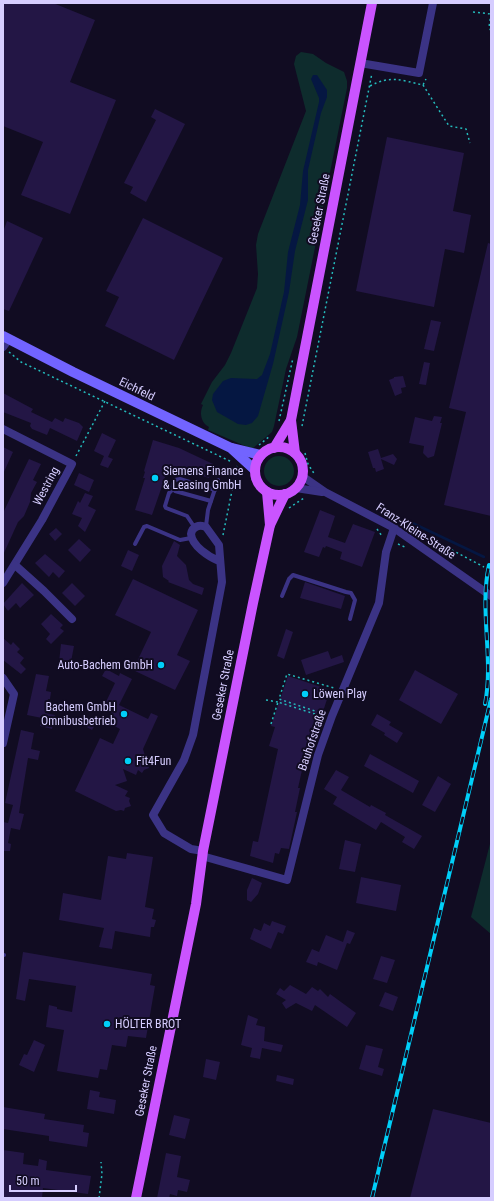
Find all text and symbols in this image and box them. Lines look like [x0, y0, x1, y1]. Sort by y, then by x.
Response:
street label: Geseker Straße [305, 172, 333, 246]
street label: Eichfeld [117, 374, 157, 404]
street label: Westring [30, 464, 62, 508]
place label: Siemens Finance & Leasing GmbH [163, 464, 244, 492]
marker: Siemens Finance & Leasing GmbH [150, 473, 160, 483]
street label: Franz-Kleine-Straße [374, 500, 459, 562]
street label: Geseker Straße [209, 648, 237, 722]
place label: Auto-Bachem GmbH [57, 658, 153, 672]
marker: Auto-Bachem GmbH [156, 660, 166, 670]
place label: Löwen Play [313, 687, 367, 701]
marker: Löwen Play [300, 689, 310, 699]
place label: Bachem GmbH Omnibusbetrieb [41, 700, 116, 728]
street label: Bauhofstraße [295, 707, 329, 772]
marker: Bachem GmbH Omnibusbetrieb [119, 709, 129, 719]
place label: Fit4Fun [136, 754, 171, 768]
marker: Fit4Fun [123, 756, 133, 766]
place label: HÖLTER BROT [115, 1016, 181, 1031]
marker: HÖLTER BROT [102, 1019, 112, 1029]
street label: Geseker Straße [132, 1044, 160, 1118]
scale bar [10, 1167, 76, 1193]
text: 50 m [16, 1174, 40, 1188]

